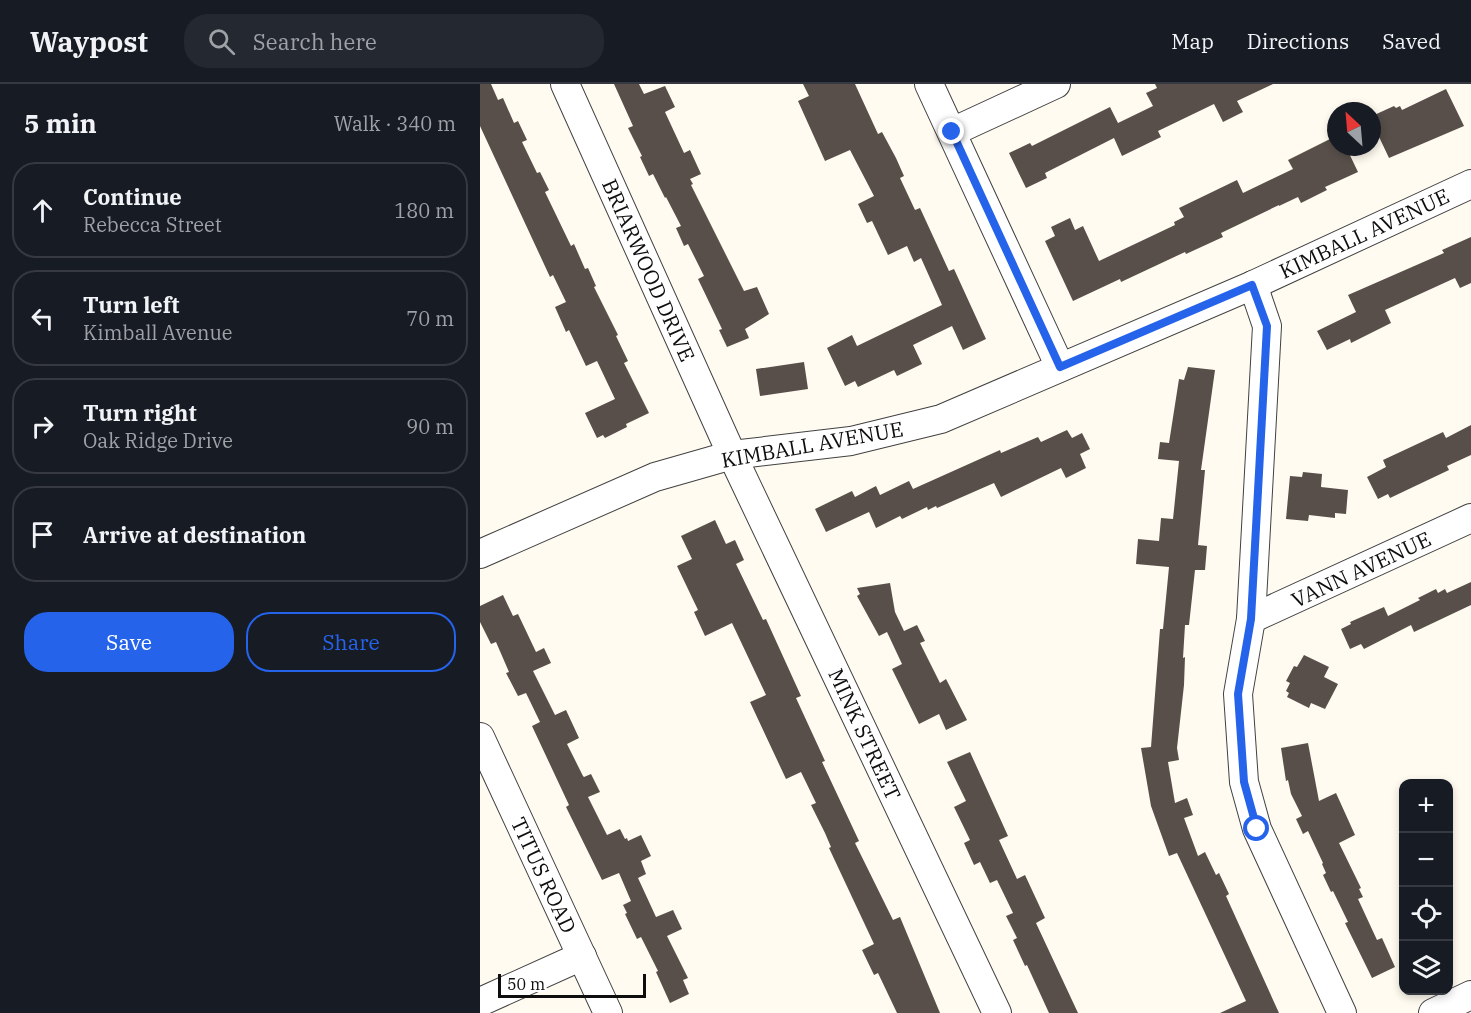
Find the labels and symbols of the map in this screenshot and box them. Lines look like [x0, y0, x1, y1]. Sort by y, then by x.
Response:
north arrow [1327, 102, 1381, 156]
route end [938, 118, 964, 144]
street label: BRIARWOOD DRIVE [596, 174, 702, 366]
street label: KIMBALL AVENUE [1275, 181, 1453, 285]
street label: KIMBALL AVENUE [719, 414, 905, 474]
street label: VANN AVENUE [1287, 524, 1435, 614]
street label: MINK STREET [822, 664, 908, 804]
street label: TITUS ROAD [505, 812, 583, 938]
route start [1243, 815, 1269, 841]
scale bar [498, 971, 646, 998]

